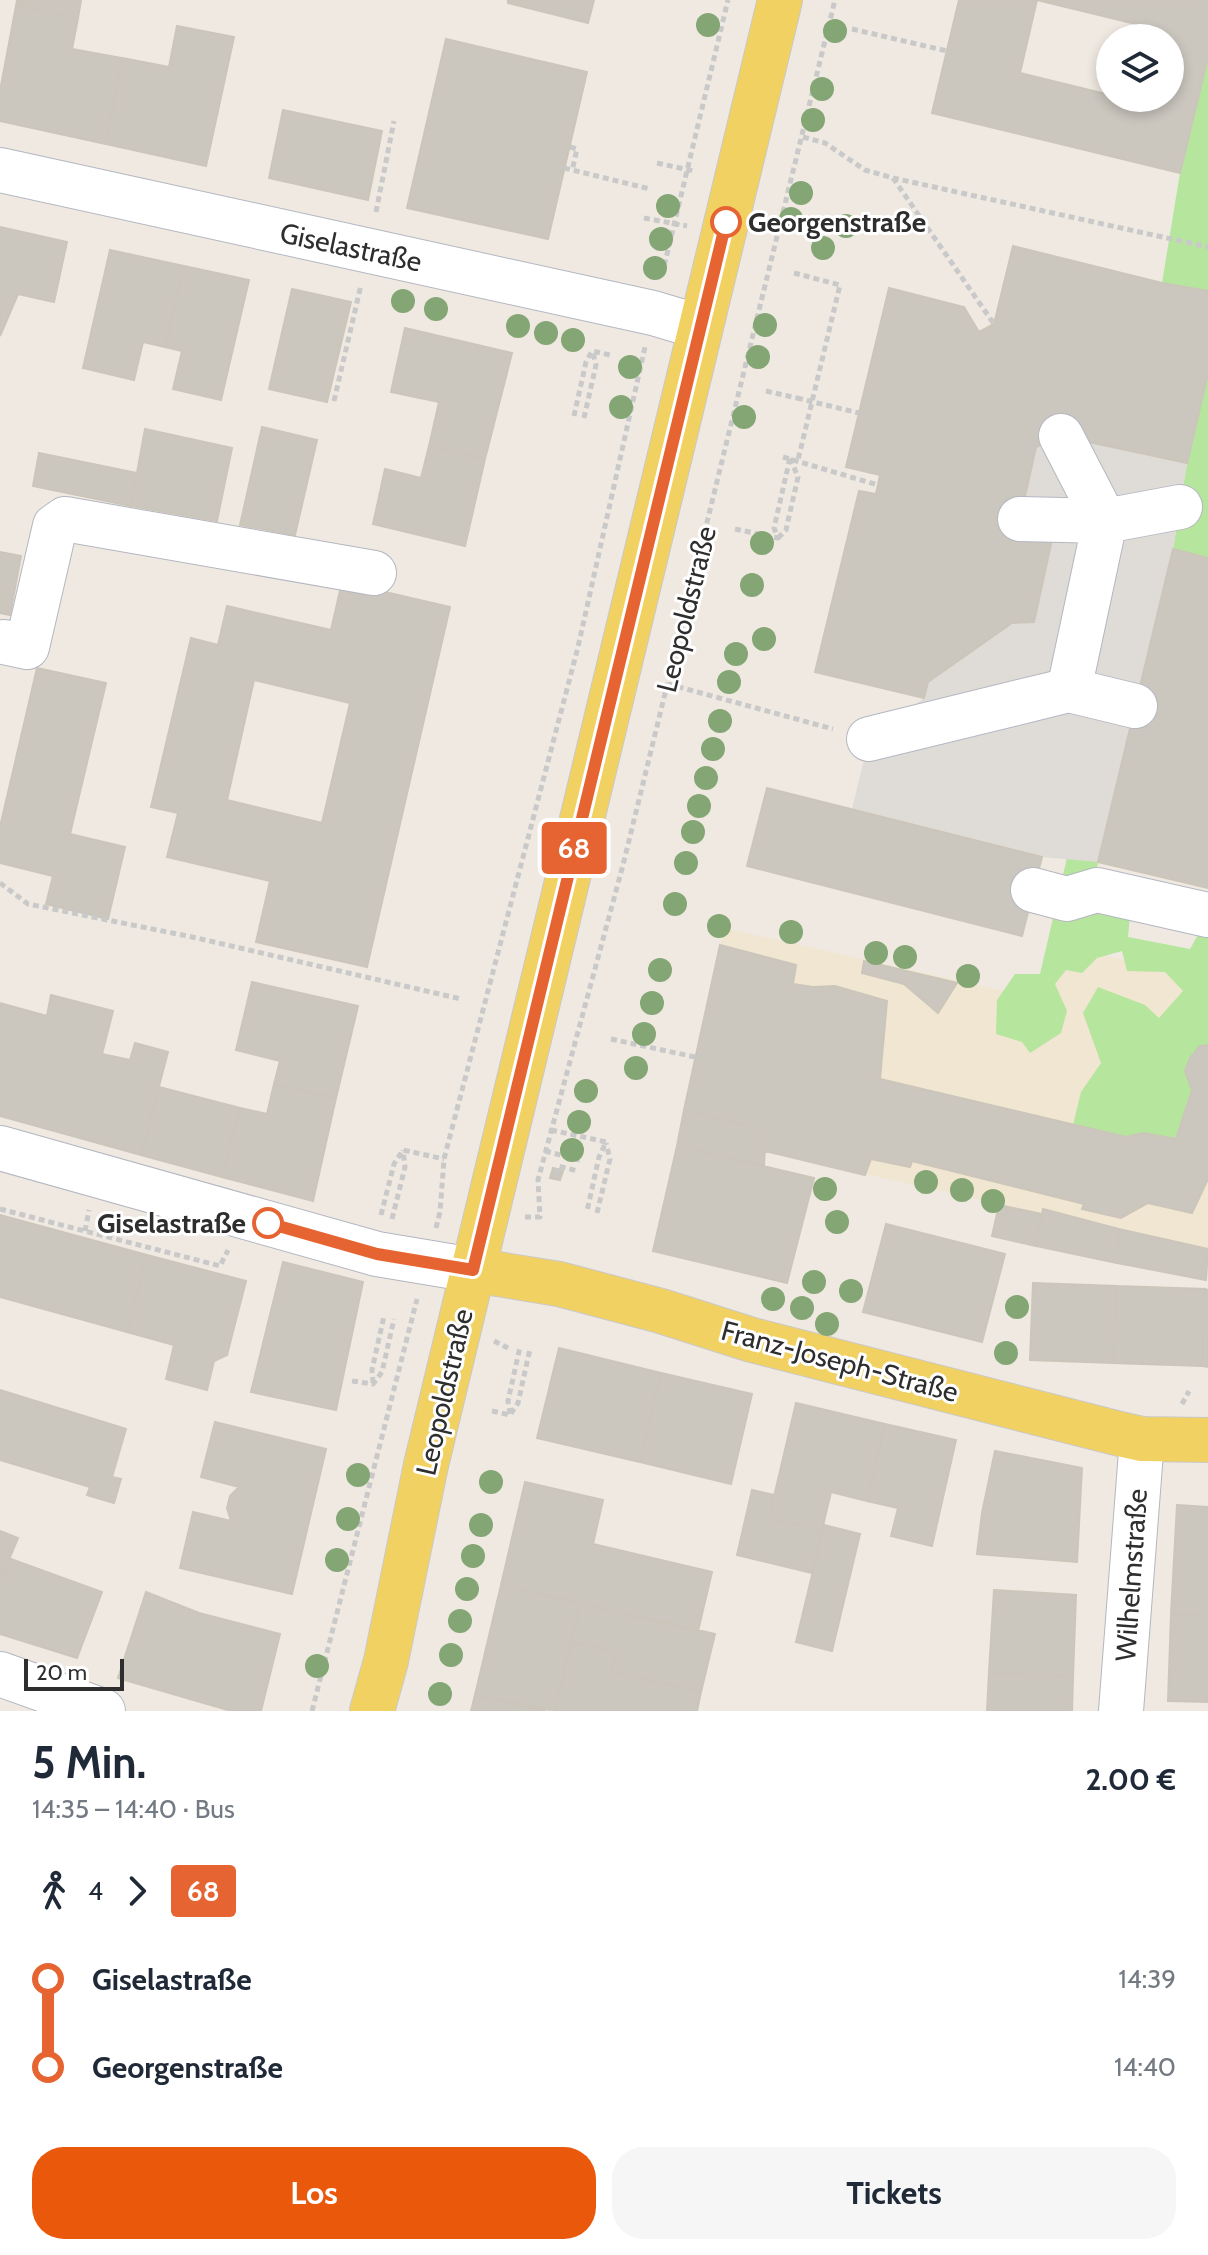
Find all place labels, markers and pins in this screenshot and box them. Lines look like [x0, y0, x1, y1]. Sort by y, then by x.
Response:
place label: Georgenstraße [748, 205, 926, 239]
marker: Georgenstraße [711, 207, 741, 237]
place label: Giselastraße [97, 1206, 246, 1240]
marker: Giselastraße [253, 1208, 283, 1238]

